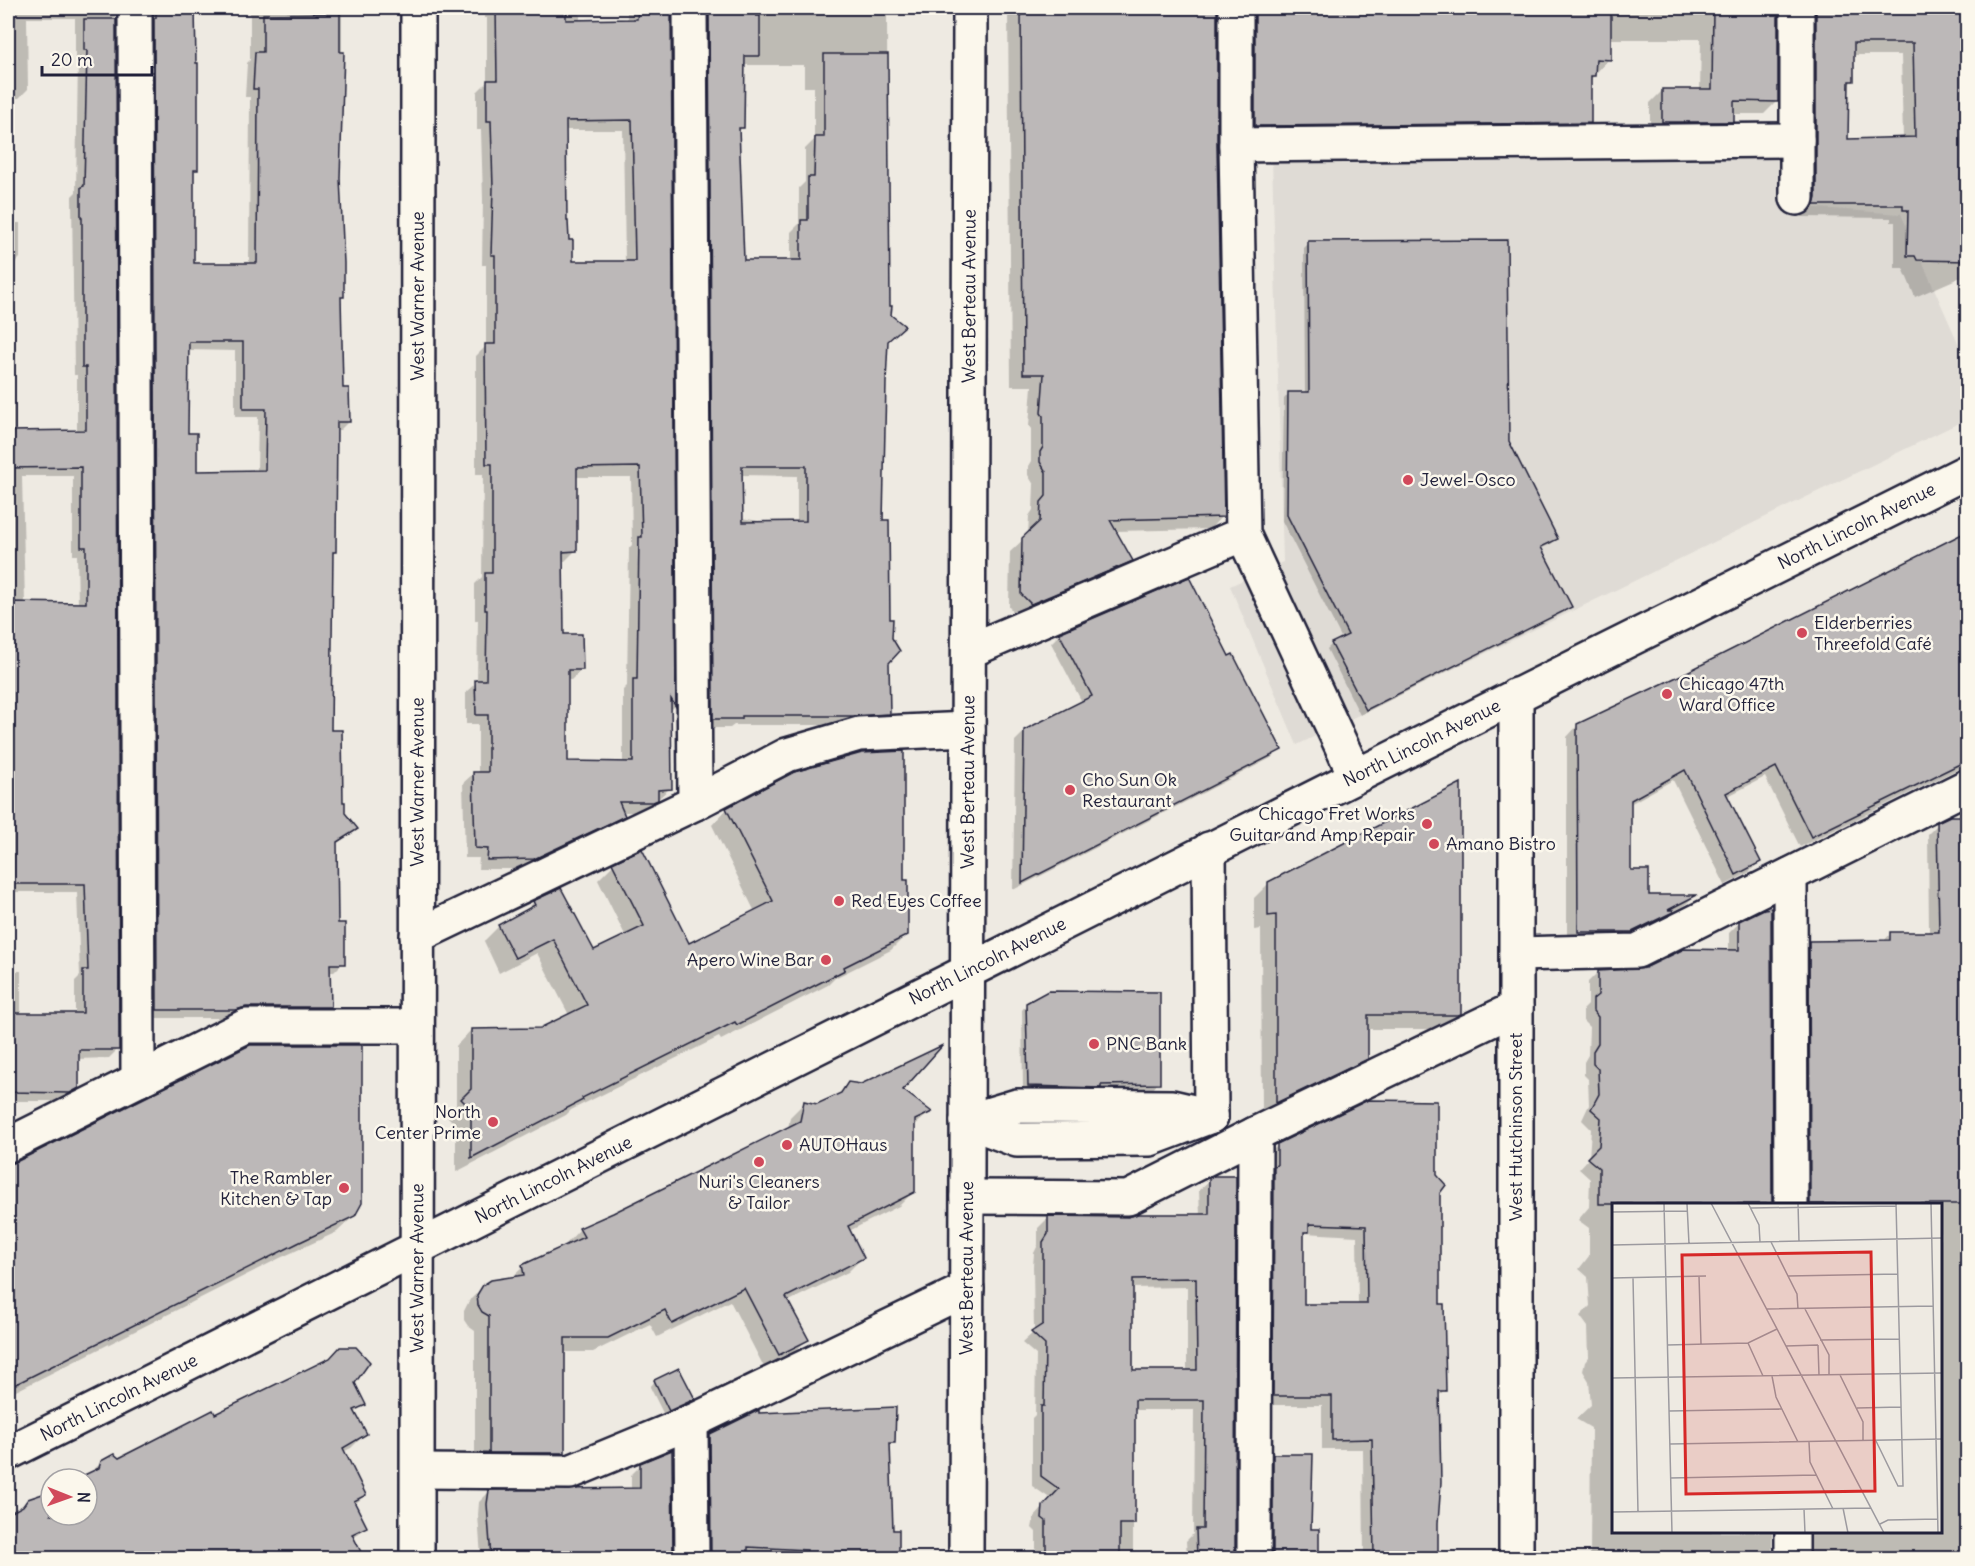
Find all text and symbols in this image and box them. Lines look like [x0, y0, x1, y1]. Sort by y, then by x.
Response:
scale bar [42, 39, 152, 77]
text: 20 m [51, 48, 93, 71]
street label: West Berteau Avenue [957, 209, 980, 383]
street label: West Warner Avenue [406, 211, 429, 381]
place label: Jewel-Osco [1420, 468, 1516, 491]
marker: Jewel-Osco [1401, 473, 1415, 487]
street label: North Lincoln Avenue [1774, 477, 1939, 575]
place label: Elderberries Threefold Café [1814, 611, 1932, 655]
marker: Elderberries Threefold Café [1795, 626, 1809, 640]
place label: Chicago 47th Ward Office [1679, 672, 1784, 716]
marker: Chicago 47th Ward Office [1660, 687, 1674, 701]
street label: North Lincoln Avenue [1339, 694, 1504, 792]
street label: West Berteau Avenue [956, 695, 979, 869]
street label: West Warner Avenue [405, 697, 429, 867]
place label: Cho Sun Ok Restaurant [1082, 768, 1177, 812]
marker: Cho Sun Ok Restaurant [1063, 783, 1077, 797]
place label: Chicago Fret Works Guitar and Amp Repair [1229, 802, 1416, 846]
marker: Chicago Fret Works Guitar and Amp Repair [1420, 817, 1434, 831]
place label: Amano Bistro [1446, 832, 1556, 855]
marker: Amano Bistro [1427, 837, 1441, 851]
place label: Red Eyes Coffee [851, 889, 982, 912]
marker: Red Eyes Coffee [832, 894, 846, 908]
street label: North Lincoln Avenue [905, 912, 1070, 1010]
place label: Apero Wine Bar [687, 948, 815, 971]
marker: Apero Wine Bar [819, 953, 833, 967]
place label: PNC Bank [1106, 1032, 1187, 1055]
street label: West Hutchinson Street [1504, 1033, 1527, 1221]
marker: PNC Bank [1087, 1037, 1101, 1051]
place label: North Center Prime [375, 1100, 481, 1144]
marker: North Center Prime [486, 1115, 500, 1129]
street label: North Lincoln Avenue [471, 1130, 636, 1228]
place label: AUTOHaus [799, 1133, 888, 1156]
marker: AUTOHaus [780, 1138, 794, 1152]
marker: Nuri's Cleaners & Tailor [752, 1155, 766, 1169]
place label: The Rambler Kitchen & Tap [220, 1166, 333, 1210]
place label: Nuri's Cleaners & Tailor [698, 1170, 820, 1214]
marker: The Rambler Kitchen & Tap [337, 1181, 351, 1195]
street label: West Berteau Avenue [955, 1181, 978, 1355]
street label: West Warner Avenue [405, 1183, 428, 1353]
inset map [1612, 1203, 1942, 1533]
street label: North Lincoln Avenue [36, 1348, 201, 1446]
north arrow [39, 1467, 99, 1527]
text: N [74, 1492, 94, 1503]

